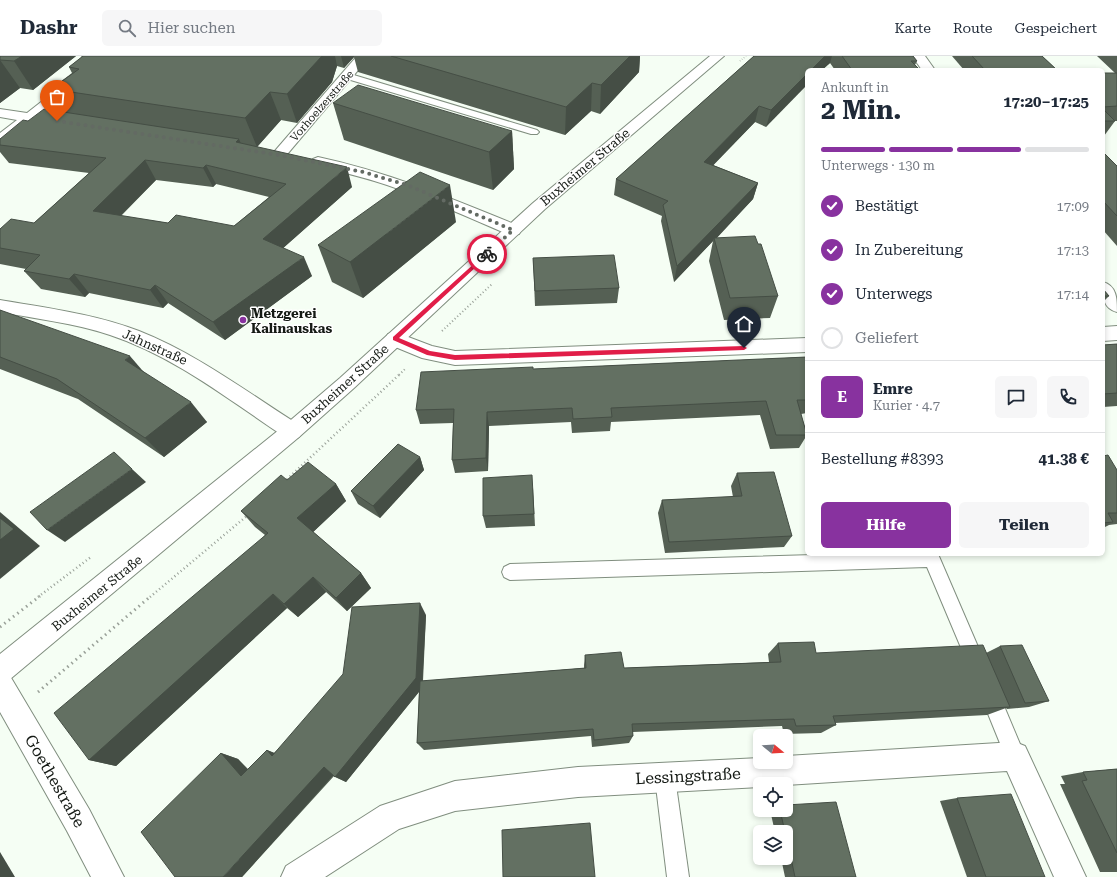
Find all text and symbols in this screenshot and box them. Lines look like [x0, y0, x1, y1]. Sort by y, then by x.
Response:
search box [102, 10, 382, 46]
text: Dashr [20, 16, 78, 39]
icon: search [116, 17, 138, 39]
text: Hier suchen [148, 19, 235, 37]
text: Karte [895, 20, 931, 36]
text: Route [953, 20, 993, 36]
text: Gespeichert [1015, 20, 1097, 36]
street label: Vorhoelzerstraße [288, 68, 356, 144]
pin [40, 80, 74, 121]
text: Ankunft in [821, 80, 889, 95]
icon: bag [46, 86, 68, 108]
text: 17:20–17:25 [1003, 93, 1089, 111]
text: 2 Min. [821, 95, 902, 125]
street label: Buxheimer Straße [537, 125, 633, 209]
text: Unterwegs · 130 m [821, 158, 935, 173]
icon: check [821, 195, 843, 217]
text: Bestätigt [855, 197, 919, 215]
text: 17:09 [1057, 199, 1089, 214]
courier [467, 234, 507, 274]
icon: check [821, 239, 843, 261]
text: In Zubereitung [855, 241, 963, 259]
icon: bike [476, 243, 498, 265]
text: 17:13 [1057, 243, 1089, 258]
icon: check [821, 283, 843, 305]
text: Unterwegs [855, 285, 932, 303]
text: 17:14 [1057, 287, 1089, 302]
place label: Metzgerei Kalinauskas [251, 306, 333, 336]
pin [727, 307, 761, 348]
icon: home [733, 313, 755, 335]
marker: Metzgerei Kalinauskas [238, 315, 248, 325]
street label: Jahnstraße [120, 326, 190, 368]
text: Geliefert [855, 329, 919, 347]
street label: Buxheimer Straße [298, 341, 392, 427]
button: chat [995, 376, 1037, 418]
button: phone [1047, 376, 1089, 418]
text: Emre [873, 380, 913, 398]
text: E [837, 388, 847, 406]
text: Kurier · 4.7 [873, 398, 940, 413]
text: Bestellung #8393 [821, 450, 944, 468]
text: 41.38 € [1038, 450, 1089, 468]
button: Hilfe [821, 502, 951, 548]
button: Teilen [959, 502, 1089, 548]
street label: Buxheimer Straße [49, 552, 145, 634]
north arrow [753, 729, 793, 769]
map controls [753, 729, 793, 865]
street label: Goethestraße [21, 731, 89, 831]
street label: Lessingstraße [635, 764, 742, 788]
button: locate [753, 777, 793, 817]
button: layers [753, 825, 793, 865]

